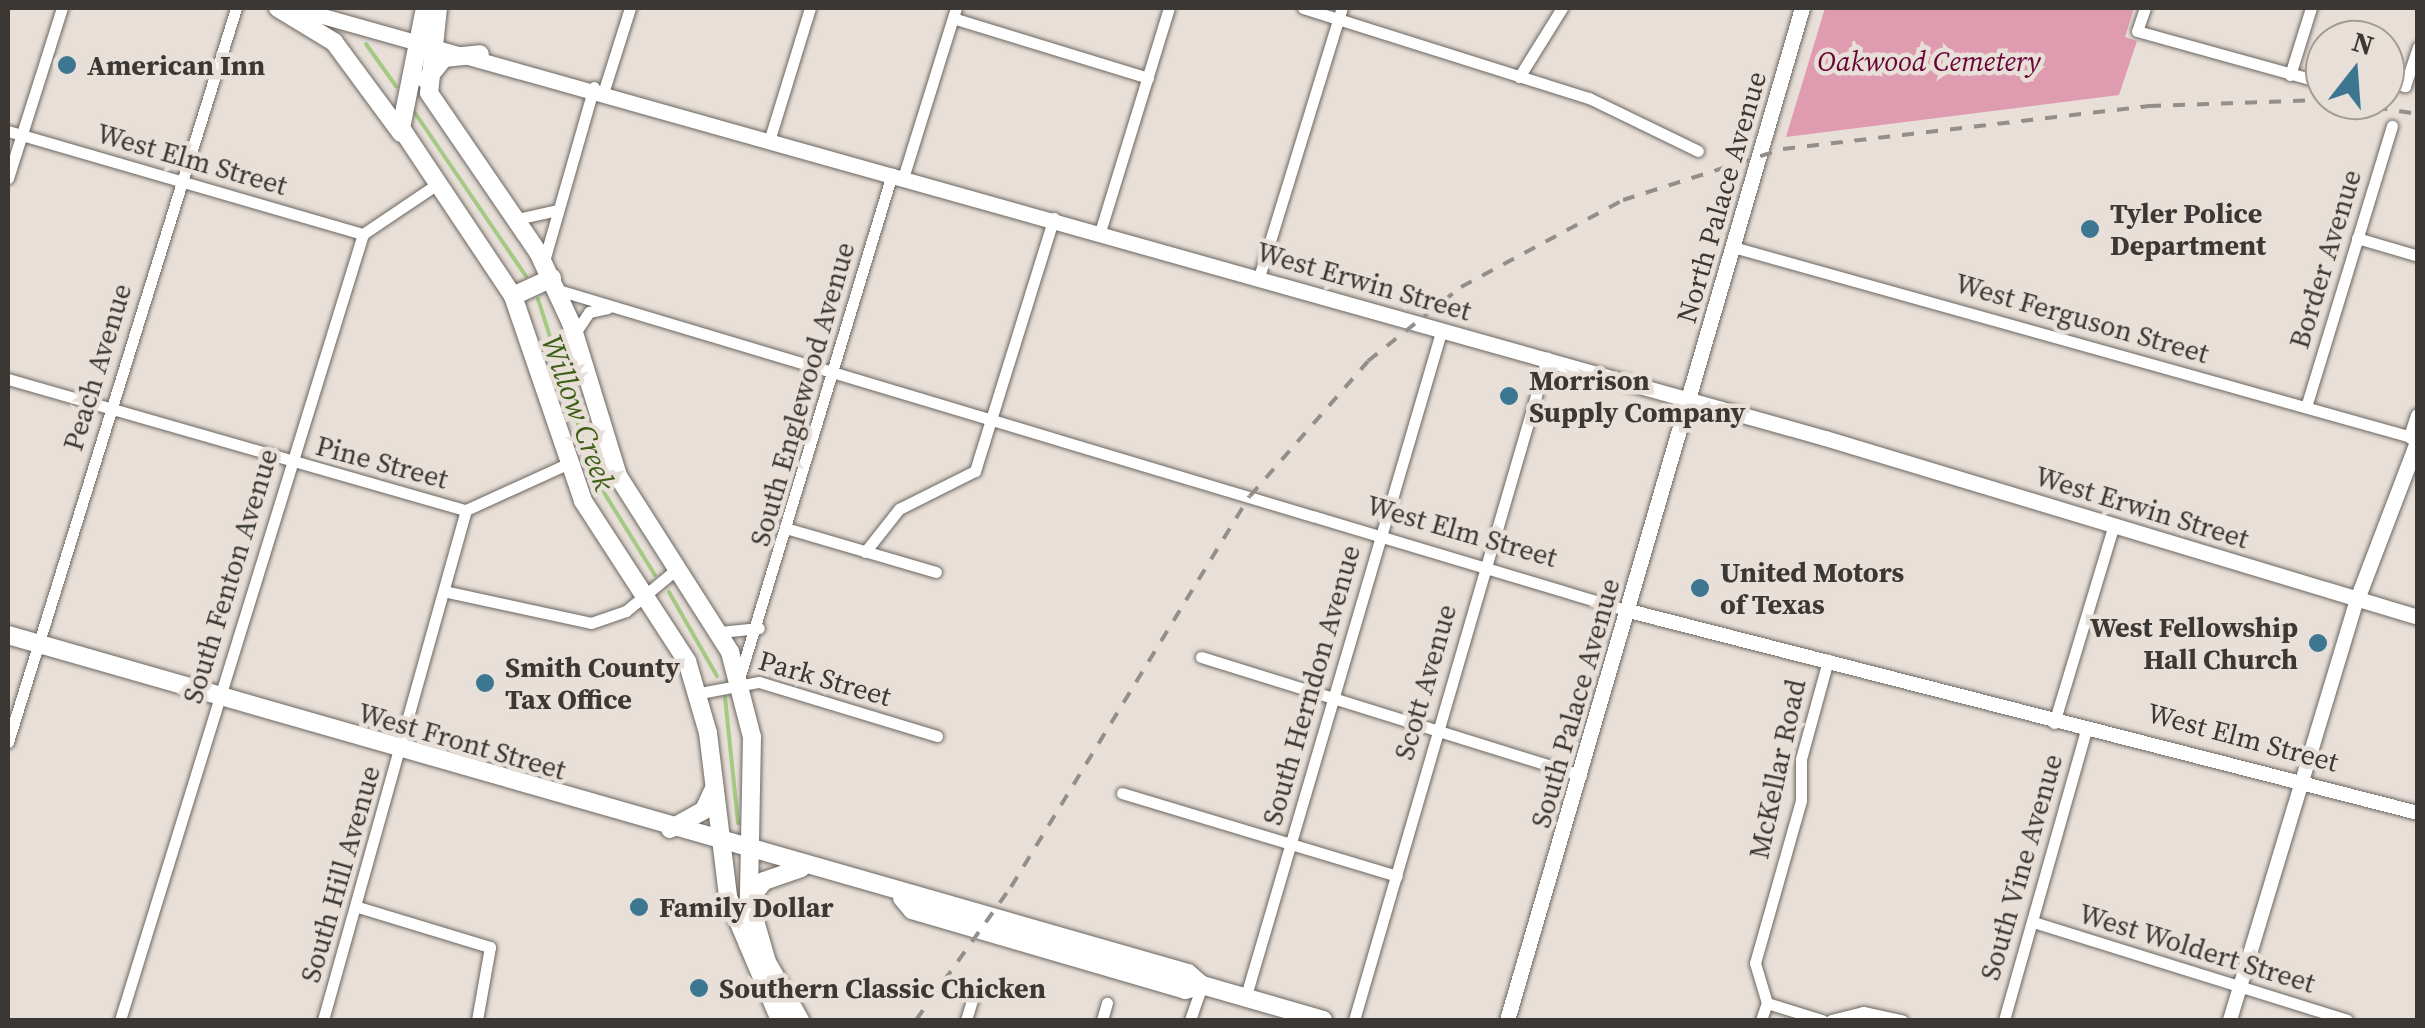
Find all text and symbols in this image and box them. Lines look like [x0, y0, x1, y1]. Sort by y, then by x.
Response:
north arrow [2305, 20, 2405, 120]
text: N [2348, 22, 2378, 64]
park label: Oakwood Cemetery [1817, 44, 2041, 78]
place label: American Inn [87, 48, 265, 82]
marker: American Inn [56, 54, 78, 76]
street label: North Palace Avenue [1669, 67, 1773, 327]
street label: West Elm Street [93, 116, 291, 202]
street label: Border Avenue [2282, 166, 2368, 352]
place label: Tyler Police Department [2110, 196, 2266, 262]
marker: Tyler Police Department [2079, 218, 2101, 240]
street label: West Erwin Street [1253, 234, 1475, 328]
street label: South Englewood Avenue [743, 238, 861, 550]
street label: West Ferguson Street [1951, 266, 2213, 370]
street label: Peach Avenue [56, 279, 138, 455]
water label: Willow Creek [533, 330, 623, 496]
place label: Morrison Supply Company [1529, 363, 1746, 429]
marker: Morrison Supply Company [1498, 385, 1520, 407]
street label: Pine Street [312, 428, 452, 496]
street label: South Fenton Avenue [175, 445, 285, 707]
street label: West Erwin Street [2031, 459, 2253, 555]
street label: West Elm Street [1363, 488, 1561, 574]
street label: South Herndon Avenue [1255, 541, 1367, 829]
place label: United Motors of Texas [1720, 555, 1904, 621]
street label: South Palace Avenue [1523, 575, 1627, 831]
marker: United Motors of Texas [1689, 577, 1711, 599]
street label: Scott Avenue [1387, 600, 1463, 764]
place label: West Fellowship Hall Church [2090, 610, 2298, 676]
marker: West Fellowship Hall Church [2307, 632, 2329, 654]
street label: Park Street [755, 643, 895, 713]
place label: Smith County Tax Office [505, 650, 680, 716]
marker: Smith County Tax Office [474, 672, 496, 694]
street label: McKellar Road [1742, 676, 1812, 862]
street label: West Front Street [354, 695, 570, 787]
street label: West Elm Street [2144, 695, 2342, 779]
street label: South Vine Avenue [1973, 750, 2069, 984]
street label: South Hill Avenue [293, 762, 387, 986]
place label: Family Dollar [659, 890, 834, 924]
marker: Family Dollar [628, 896, 650, 918]
street label: West Woldert Street [2074, 896, 2320, 1000]
place label: Southern Classic Chicken [719, 971, 1046, 1005]
marker: Southern Classic Chicken [688, 977, 710, 999]

